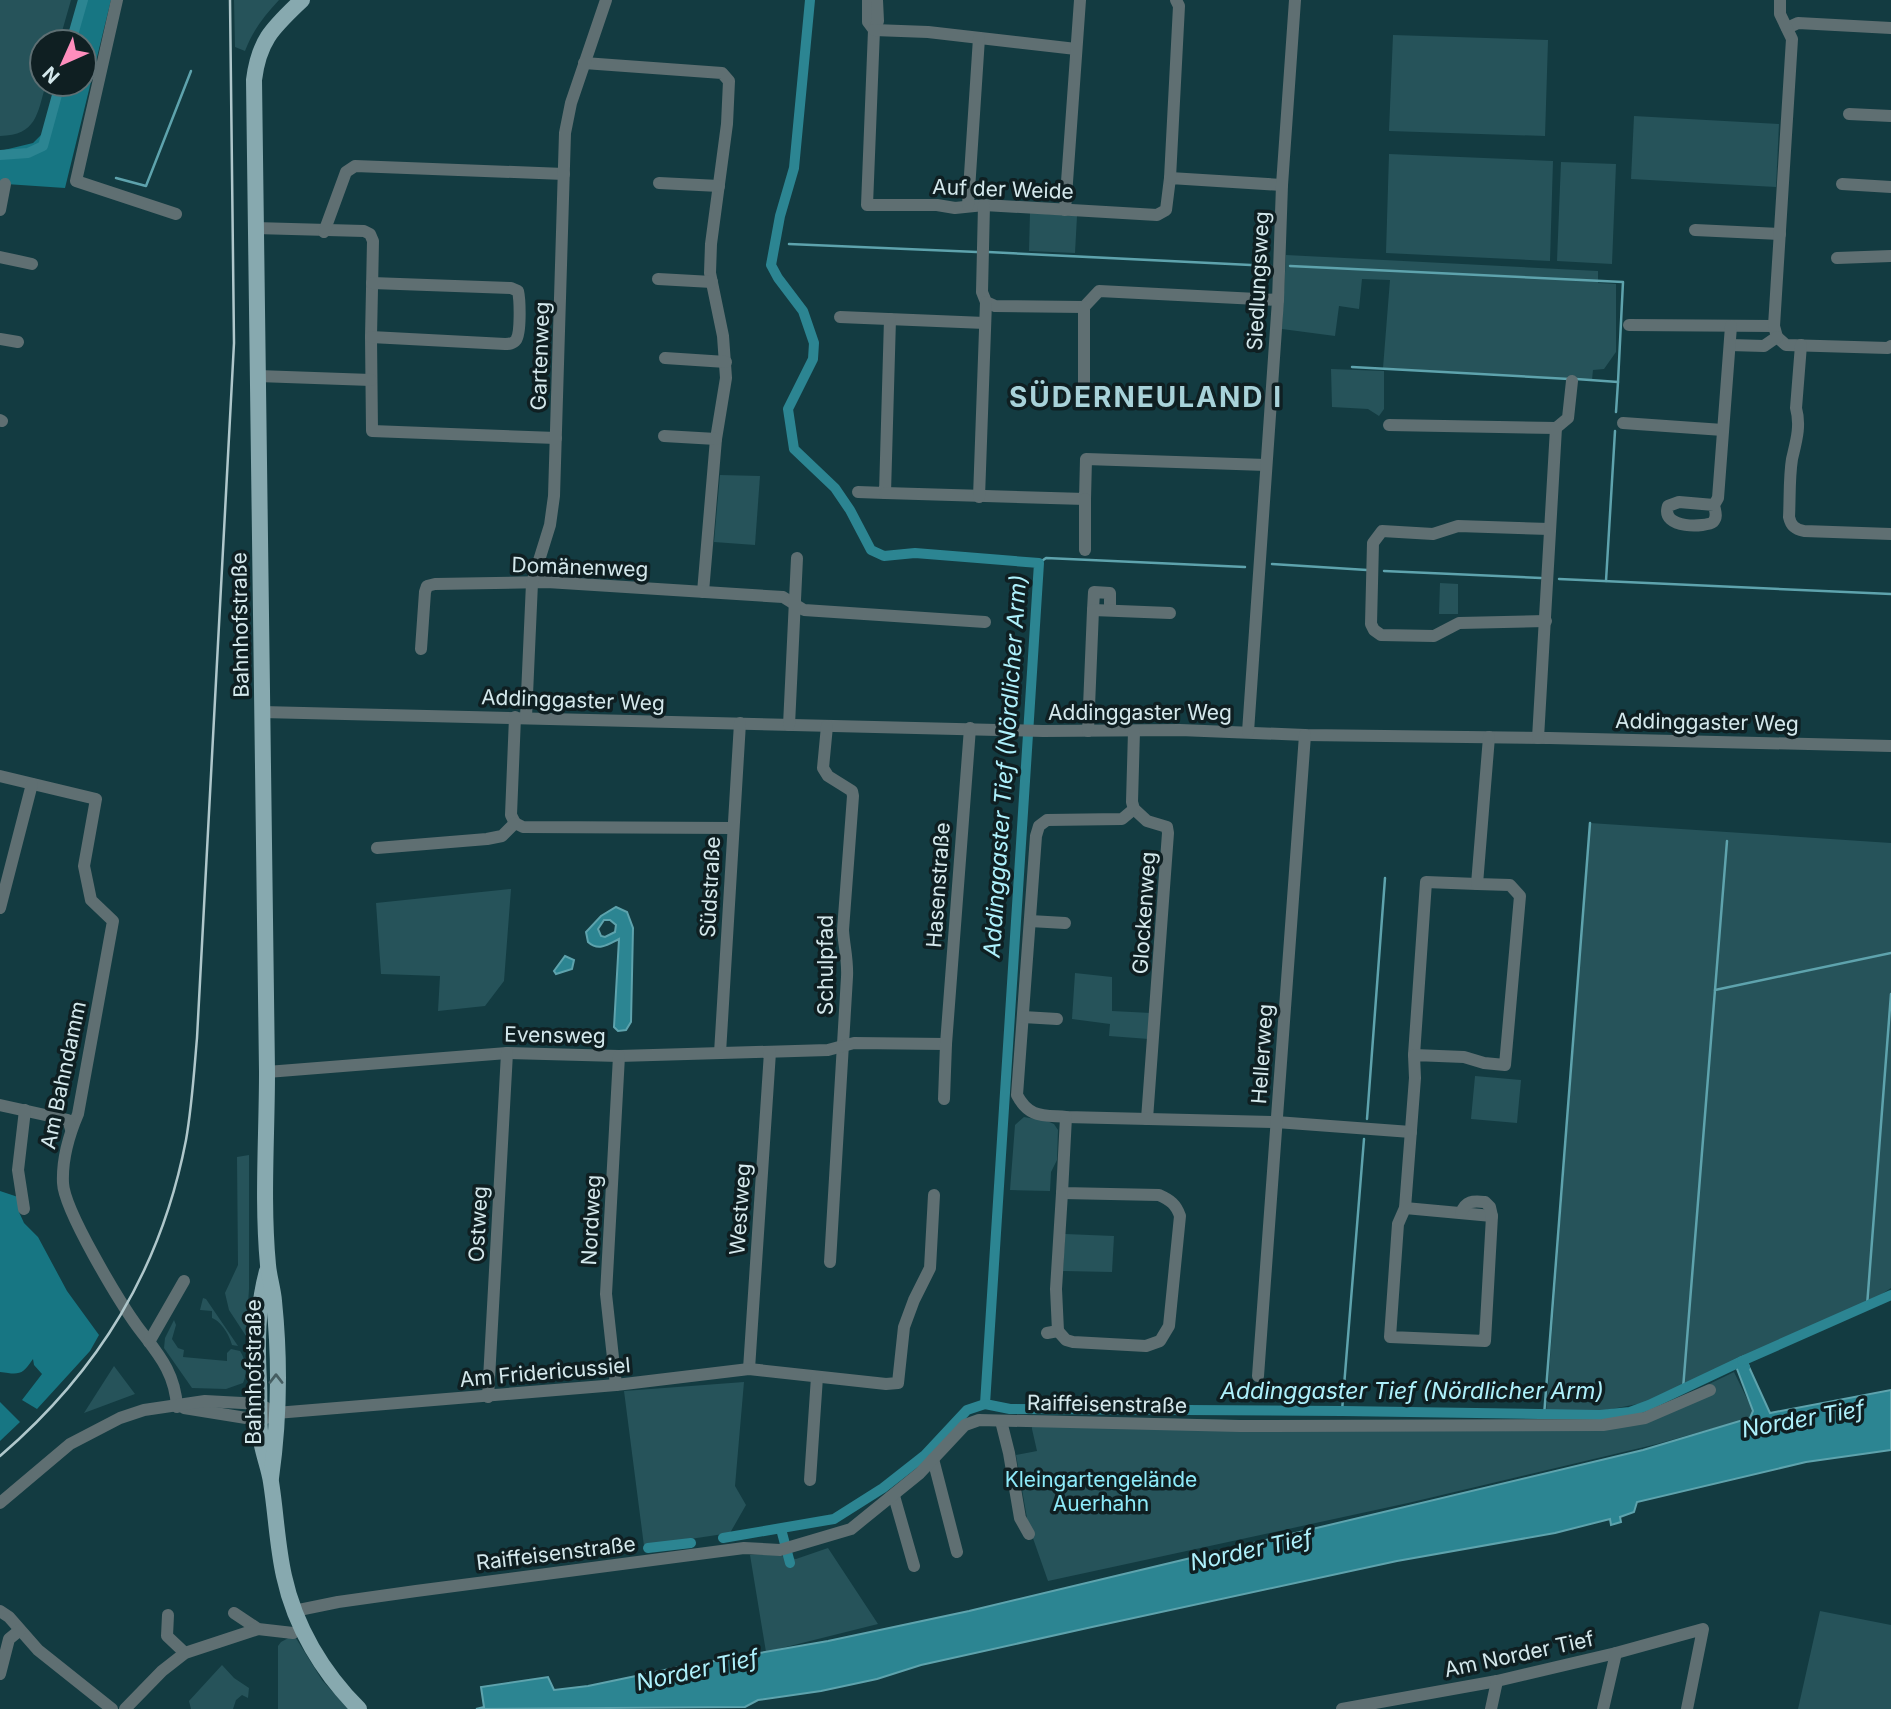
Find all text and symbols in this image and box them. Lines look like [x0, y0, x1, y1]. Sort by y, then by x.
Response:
north arrow [28, 28, 98, 98]
text: N [38, 61, 65, 88]
street label: Auf der Weide [932, 174, 1074, 204]
street label: Siedlungsweg [1242, 211, 1274, 351]
street label: Gartenweg [526, 301, 554, 411]
district label: SÜDERNEULAND I [1009, 380, 1283, 414]
street label: Bahnhofstraße [226, 552, 254, 698]
street label: Domänenweg [511, 552, 649, 582]
water label: Addinggaster Tief (Nördlicher Arm) [978, 574, 1032, 959]
street label: Addinggaster Weg [481, 684, 665, 716]
street label: Addinggaster Weg [1048, 700, 1232, 725]
street label: Addinggaster Weg [1615, 708, 1799, 736]
street label: Hasenstraße [921, 821, 955, 949]
street label: Südstraße [695, 836, 725, 938]
street label: Glockenweg [1127, 851, 1161, 975]
street label: Schulpfad [813, 915, 838, 1015]
street label: Am Bahndamm [35, 999, 91, 1151]
street label: Hellerweg [1246, 1003, 1278, 1105]
street label: Evensweg [504, 1022, 606, 1048]
street label: Westweg [724, 1162, 756, 1256]
street label: Nordweg [576, 1174, 606, 1266]
street label: Ostweg [464, 1185, 492, 1263]
street label: Bahnhofstraße [241, 1299, 266, 1445]
street label: Am Fridericussiel [459, 1352, 631, 1392]
one-way arrow [268, 1373, 284, 1384]
water label: Addinggaster Tief (Nördlicher Arm) [1219, 1377, 1604, 1405]
street label: Raiffeisenstraße [1027, 1390, 1187, 1418]
water label: Norder Tief [1739, 1394, 1869, 1444]
park label: Kleingartengelände Auerhahn [1005, 1467, 1197, 1516]
water label: Norder Tief [1187, 1523, 1317, 1577]
street label: Raiffeisenstraße [475, 1531, 637, 1575]
street label: Am Norder Tief [1442, 1626, 1596, 1682]
water label: Norder Tief [633, 1643, 763, 1697]

